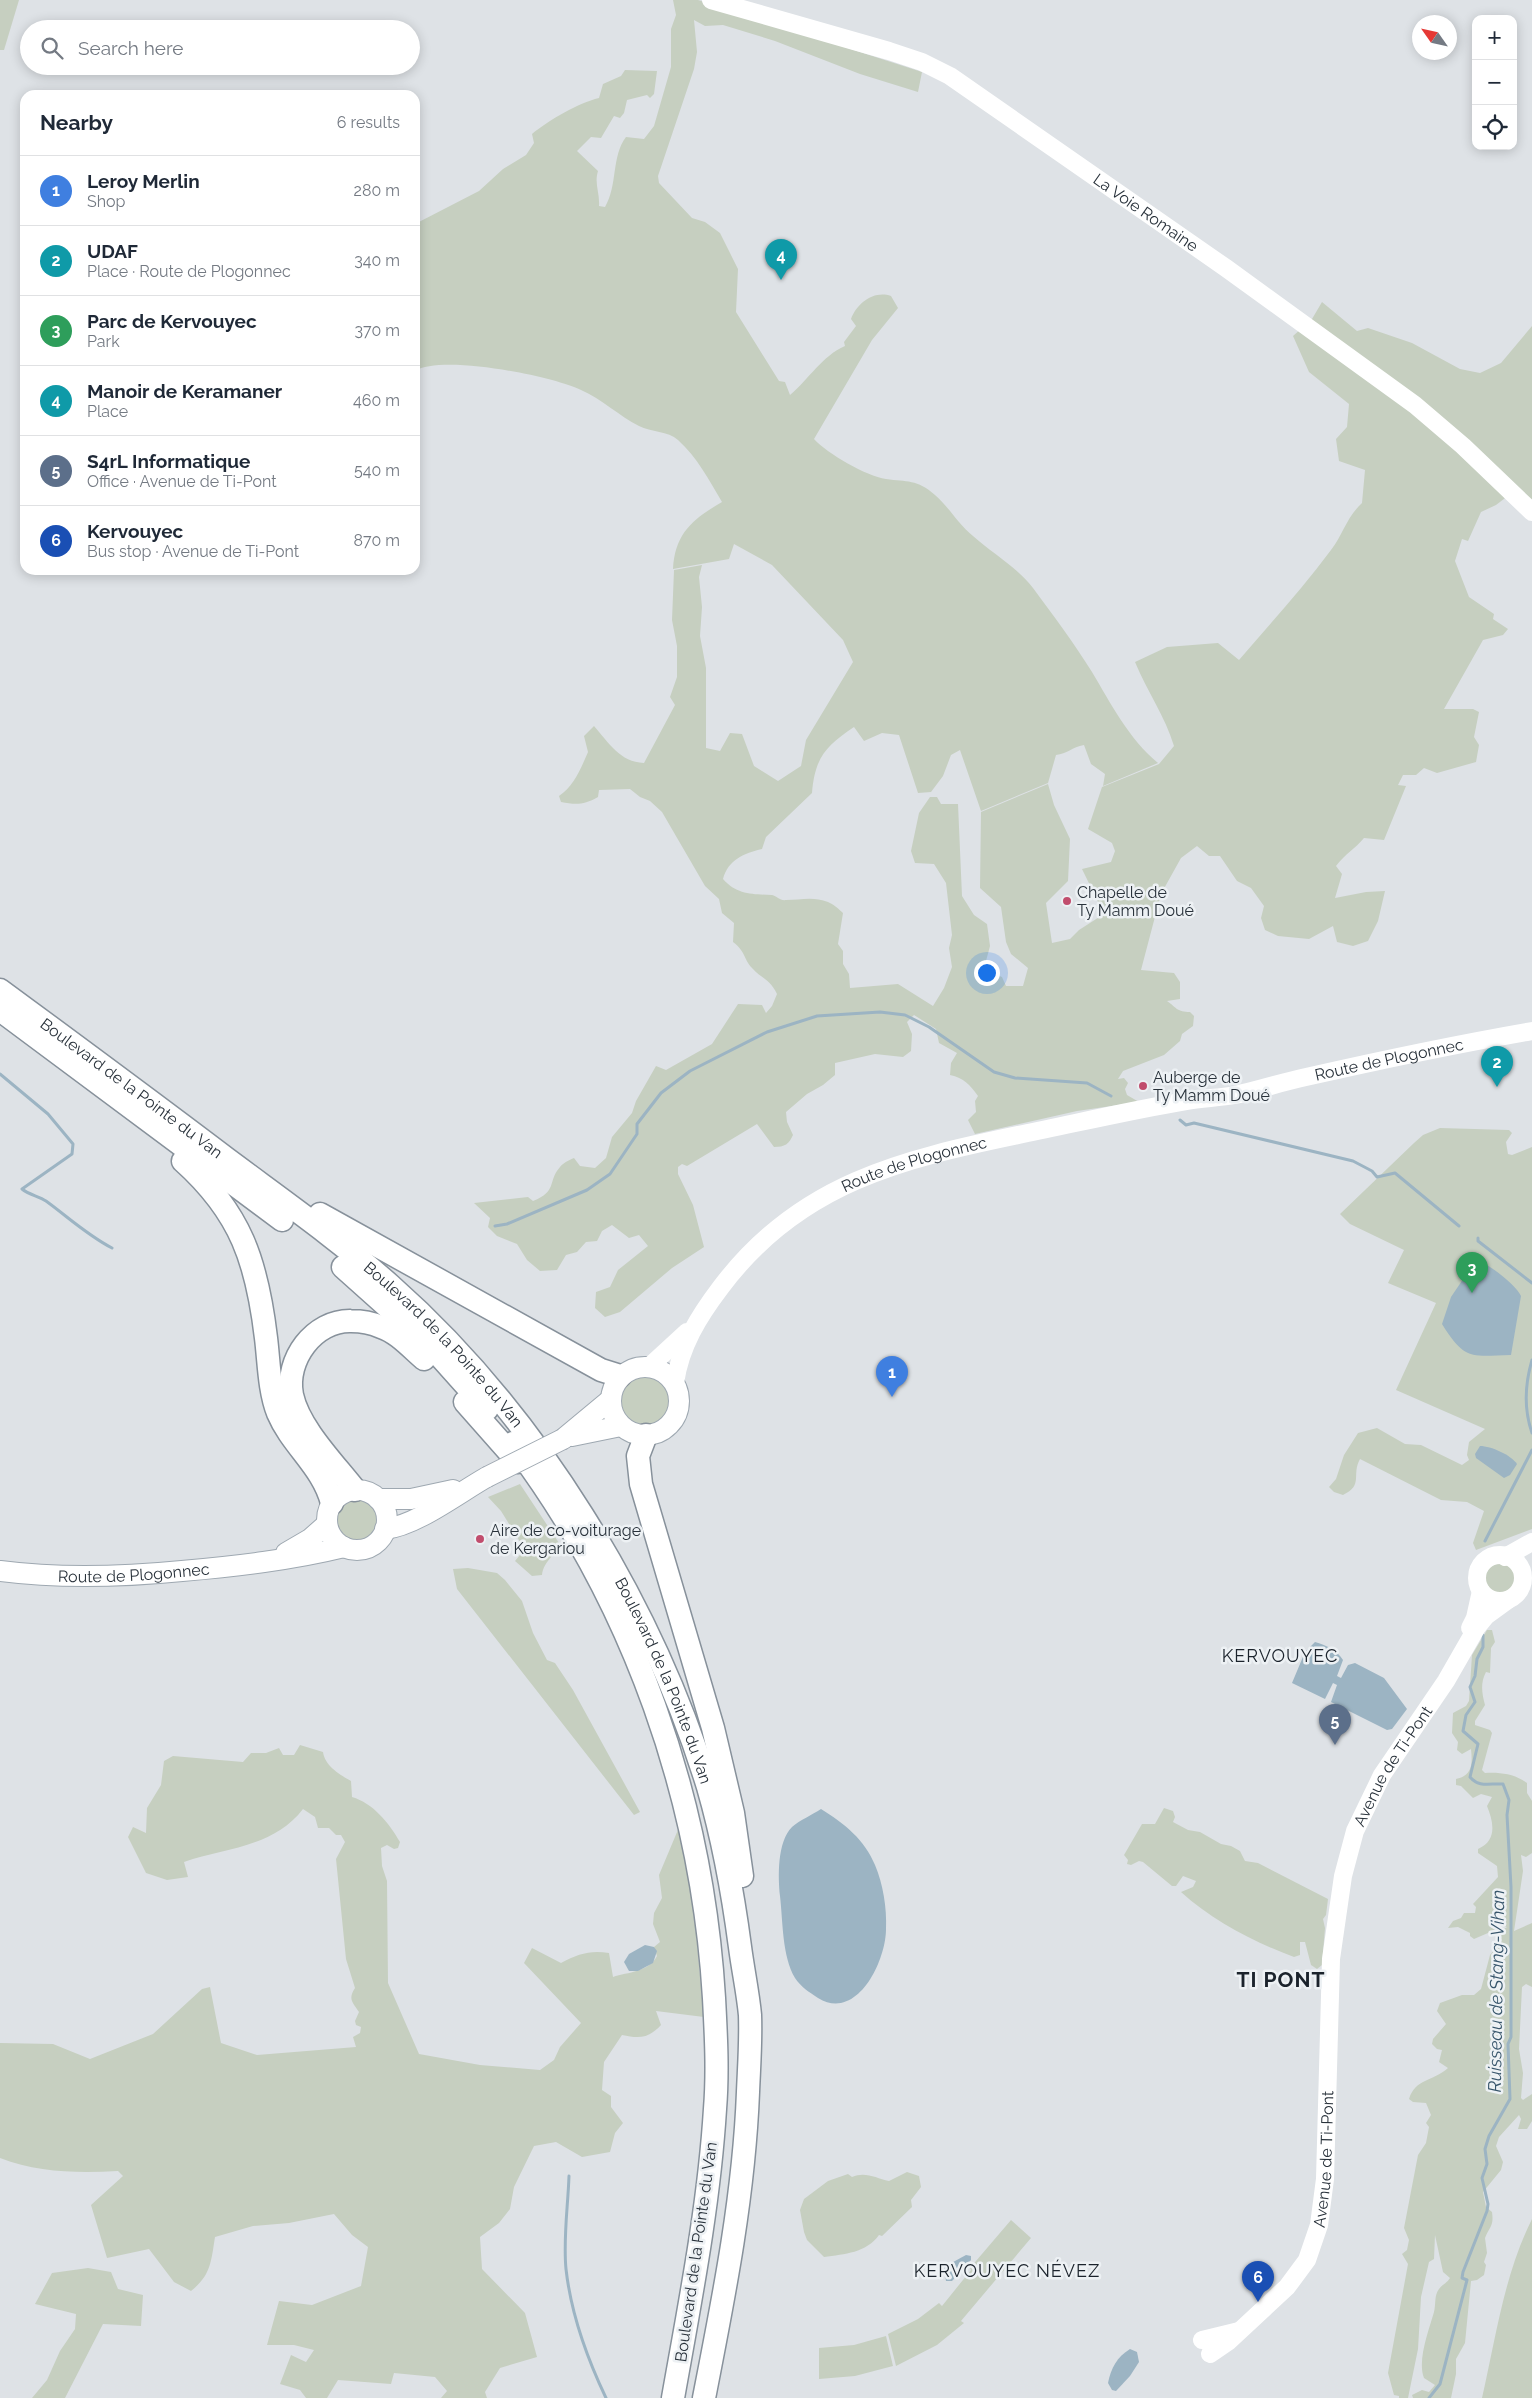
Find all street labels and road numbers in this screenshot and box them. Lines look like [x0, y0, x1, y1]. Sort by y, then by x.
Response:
street label: La Voie Romaine [1090, 169, 1202, 255]
street label: Boulevard de la Pointe du Van [37, 1014, 226, 1162]
street label: Route de Plogonnec [1313, 1034, 1465, 1084]
street label: Route de Plogonnec [838, 1132, 989, 1196]
street label: Boulevard de la Pointe du Van [360, 1257, 527, 1431]
street label: Route de Plogonnec [58, 1559, 210, 1586]
street label: Boulevard de la Pointe du Van [611, 1574, 716, 1786]
street label: Avenue de Ti-Pont [1349, 1702, 1436, 1829]
street label: Avenue de Ti-Pont [1309, 2090, 1337, 2229]
street label: Boulevard de la Pointe du Van [671, 2141, 721, 2363]

